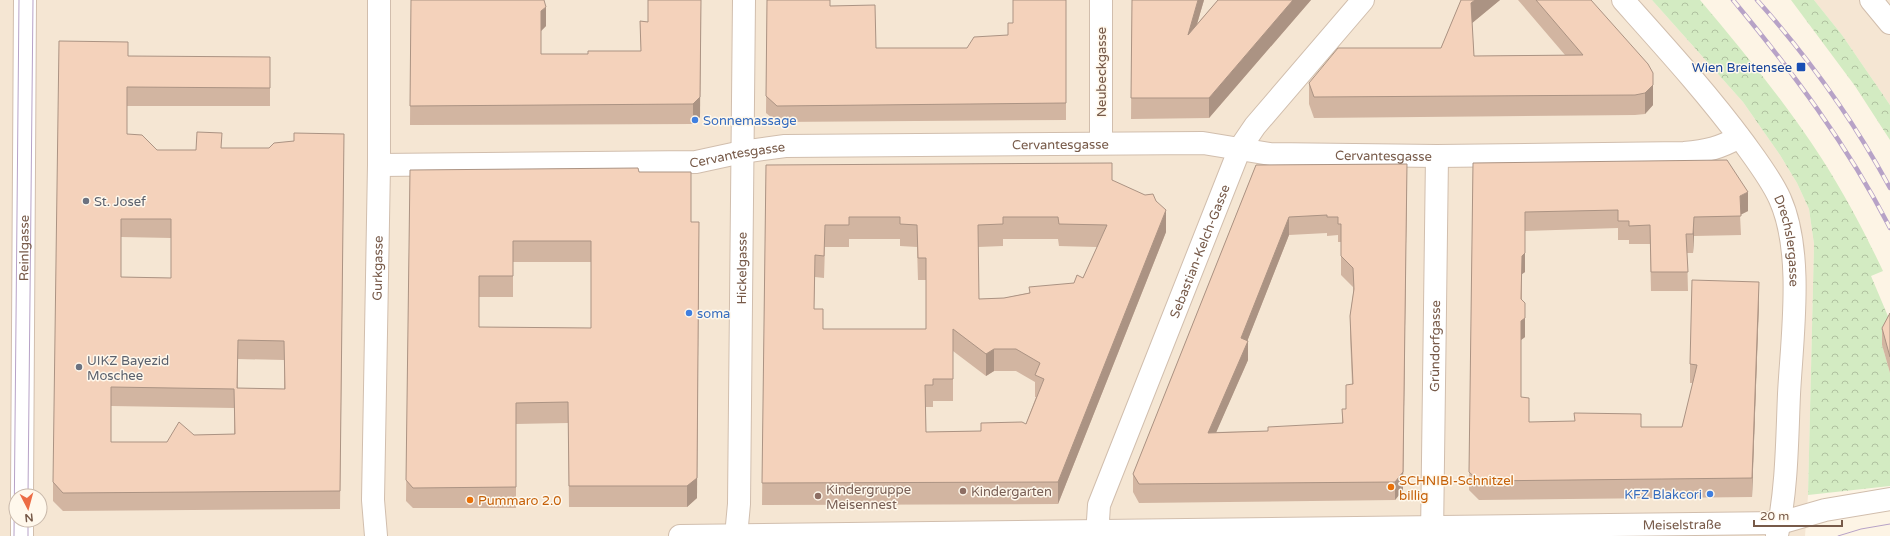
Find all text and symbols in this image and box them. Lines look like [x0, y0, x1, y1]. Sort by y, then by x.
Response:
street label: Neubeckgasse [1094, 27, 1110, 117]
place label: Wien Breitensee [1692, 60, 1792, 76]
marker: Wien Breitensee [1795, 61, 1807, 73]
place label: Sonnemassage [703, 113, 797, 129]
marker: Sonnemassage [690, 115, 700, 125]
street label: Cervantesgasse [1012, 137, 1109, 153]
street label: Cervantesgasse [689, 139, 786, 171]
street label: Cervantesgasse [1335, 148, 1432, 165]
street label: Sebastian-Kelch-Gasse [1167, 182, 1234, 321]
street label: Drechslergasse [1770, 193, 1802, 287]
place label: St. Josef [94, 194, 146, 210]
marker: St. Josef [81, 196, 91, 206]
street label: Reinlgasse [16, 215, 33, 281]
street label: Hickelgasse [734, 232, 751, 305]
street label: Gurkgasse [370, 235, 387, 301]
street label: Gründorfgasse [1427, 300, 1444, 392]
place label: soma [697, 306, 730, 322]
marker: soma [684, 308, 694, 318]
place label: UIKZ Bayezid Moschee [87, 353, 169, 384]
marker: UIKZ Bayezid Moschee [74, 362, 84, 372]
place label: SCHNIBI-Schnitzel billig [1399, 473, 1514, 504]
place label: Kindergruppe Meisennest [826, 482, 911, 513]
marker: SCHNIBI-Schnitzel billig [1386, 482, 1396, 492]
place label: Kindergarten [971, 484, 1052, 500]
marker: Kindergarten [958, 486, 968, 496]
place label: KFZ Blakcori [1624, 487, 1702, 503]
north arrow [8, 488, 48, 528]
marker: KFZ Blakcori [1705, 489, 1715, 499]
marker: Kindergruppe Meisennest [813, 491, 823, 501]
place label: Pummaro 2.0 [478, 493, 562, 509]
marker: Pummaro 2.0 [465, 495, 475, 505]
scale bar [1754, 502, 1842, 528]
text: 20 m [1760, 509, 1789, 523]
text: N [24, 511, 34, 524]
street label: Meiselstraße [1643, 517, 1721, 534]

